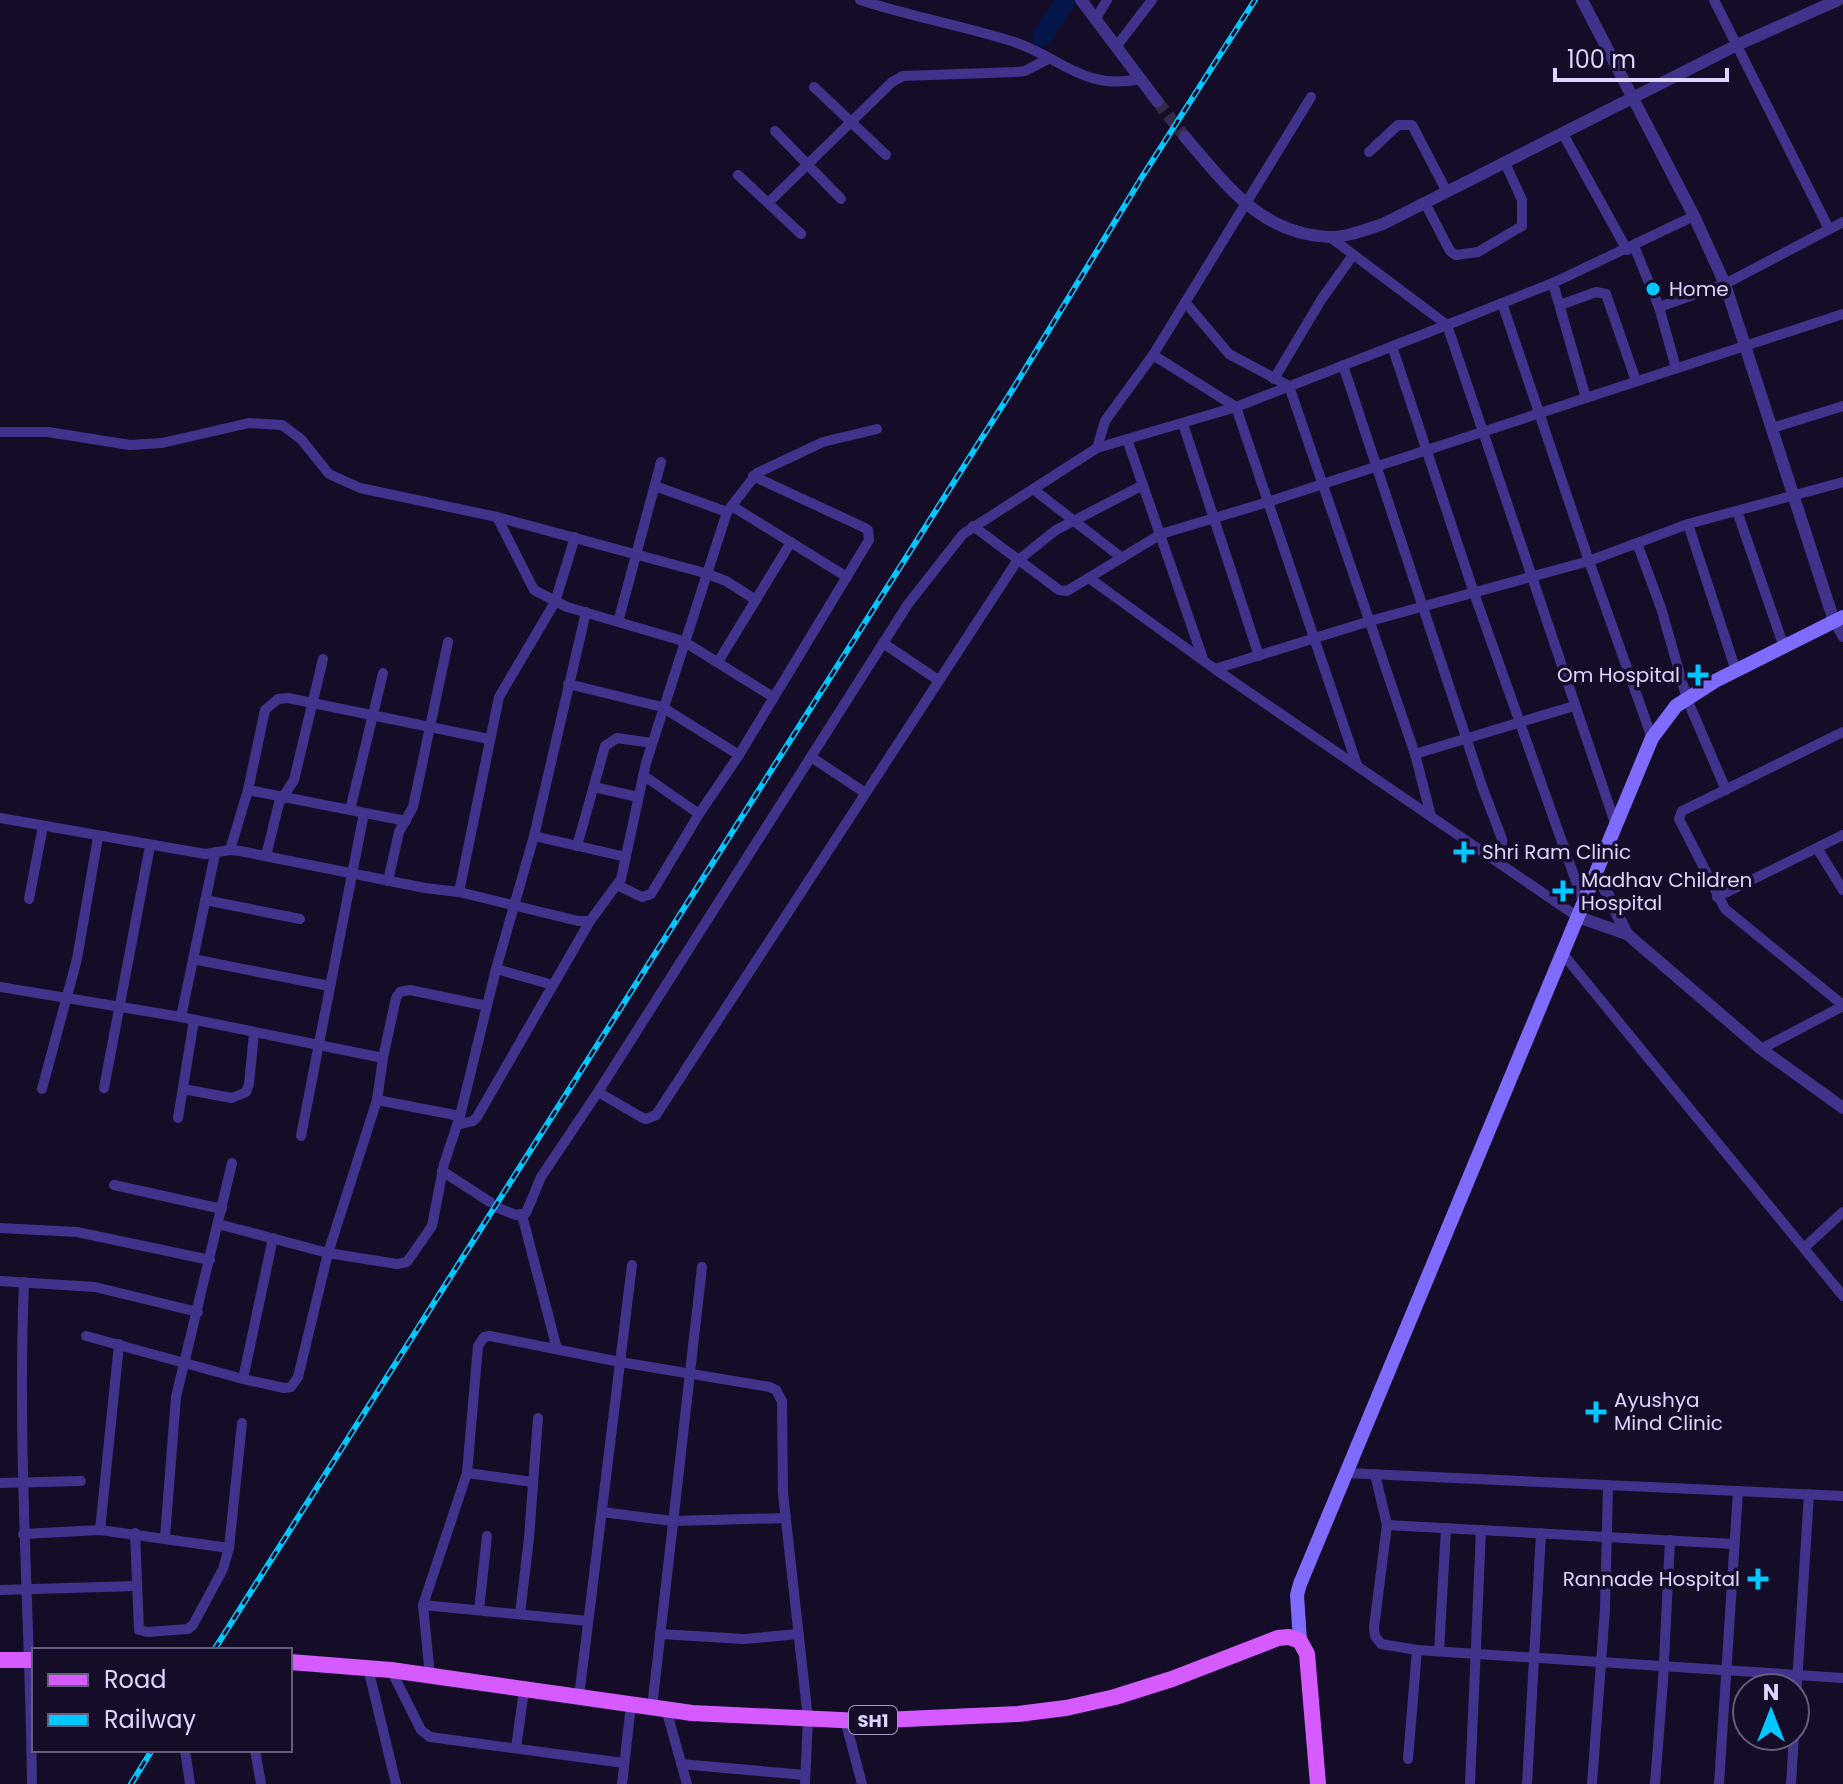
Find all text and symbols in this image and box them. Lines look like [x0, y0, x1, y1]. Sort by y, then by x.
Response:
scale bar [1555, 32, 1727, 82]
text: 100 m [1567, 43, 1636, 76]
place label: Home [1669, 275, 1729, 303]
marker: Home [1644, 280, 1662, 298]
place label: Om Hospital [1557, 661, 1680, 689]
marker: Om Hospital [1687, 664, 1709, 686]
place label: Shri Ram Clinic [1482, 838, 1631, 866]
marker: Shri Ram Clinic [1453, 841, 1475, 863]
place label: Madhav Children Hospital [1581, 866, 1752, 917]
marker: Madhav Children Hospital [1552, 880, 1574, 902]
place label: Ayushya Mind Clinic [1614, 1386, 1723, 1437]
marker: Ayushya Mind Clinic [1585, 1401, 1607, 1423]
place label: Rannade Hospital [1563, 1565, 1740, 1593]
marker: Rannade Hospital [1747, 1568, 1769, 1590]
legend [32, 1648, 292, 1752]
text: Road [104, 1663, 166, 1696]
north arrow [1731, 1672, 1811, 1752]
text: N [1763, 1677, 1779, 1708]
text: Railway [104, 1703, 197, 1736]
road number: SH1 [849, 1706, 897, 1734]

